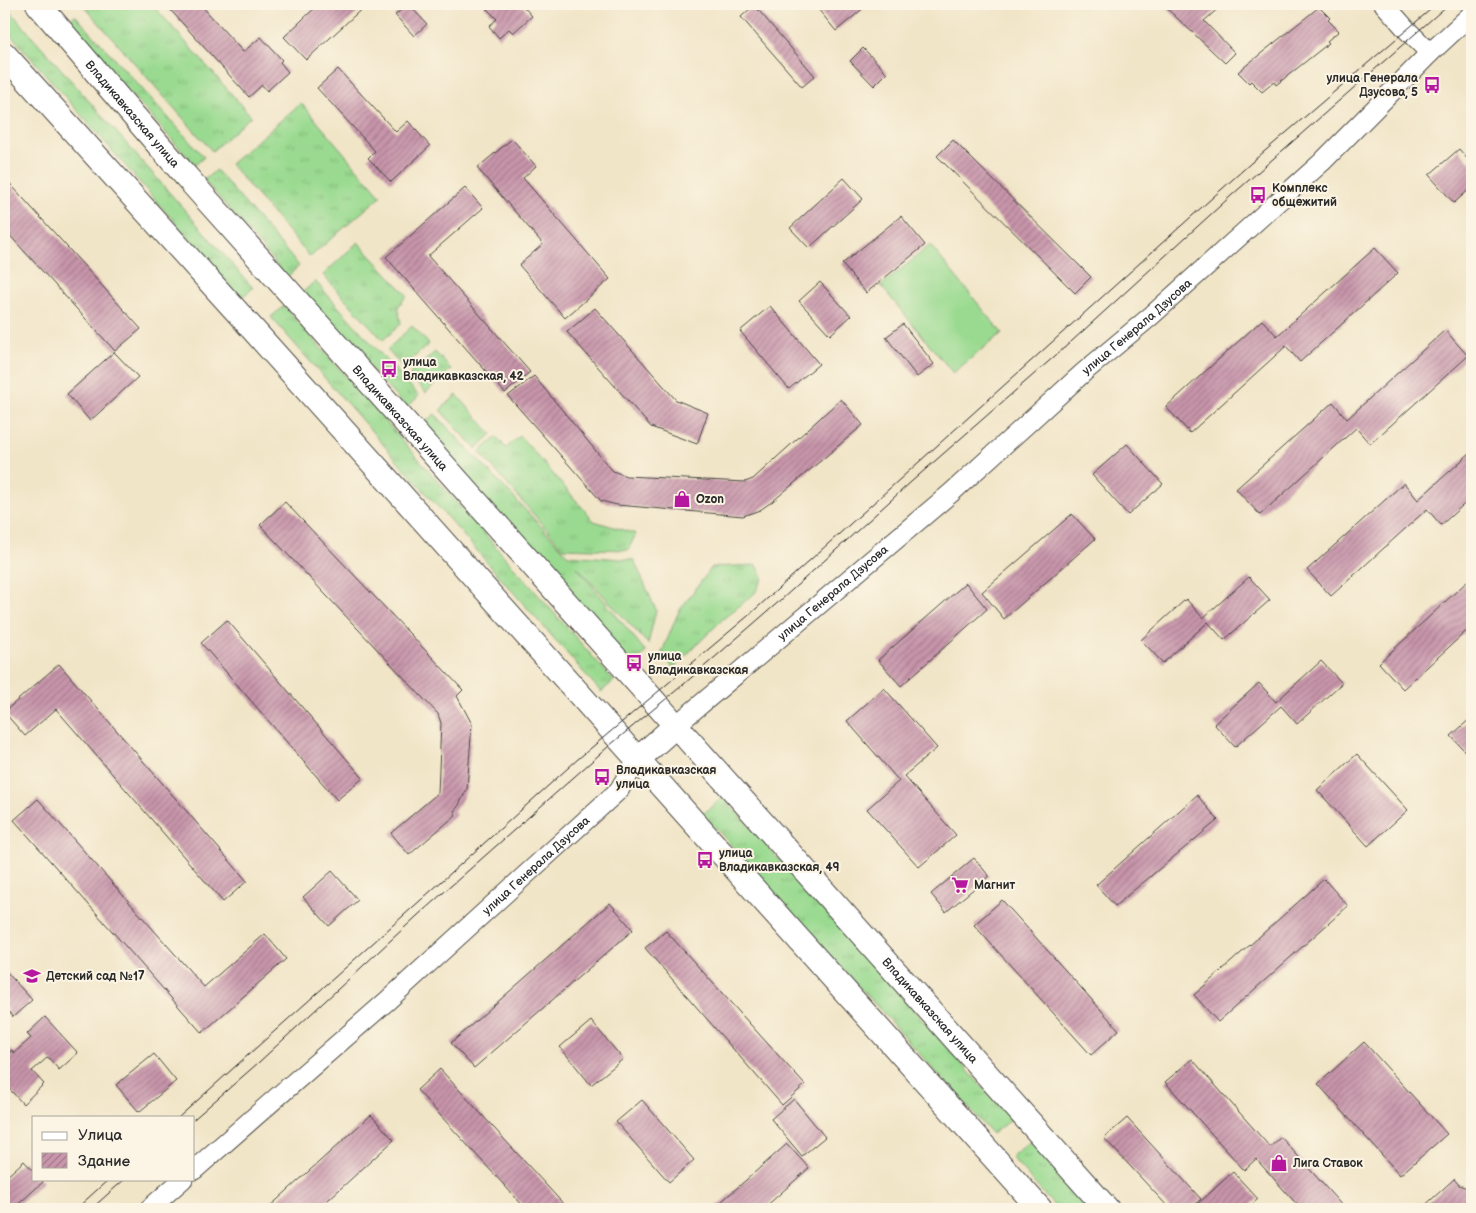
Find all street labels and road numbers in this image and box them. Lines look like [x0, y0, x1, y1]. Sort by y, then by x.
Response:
street label: Владикавказская улица [82, 58, 182, 171]
street label: улица Генерала Дзусова [1079, 276, 1195, 378]
street label: Владикавказская улица [349, 362, 451, 474]
street label: улица Генерала Дзусова [775, 542, 891, 644]
street label: улица Генерала Дзусова [480, 813, 593, 918]
street label: Владикавказская улица [879, 955, 981, 1067]

